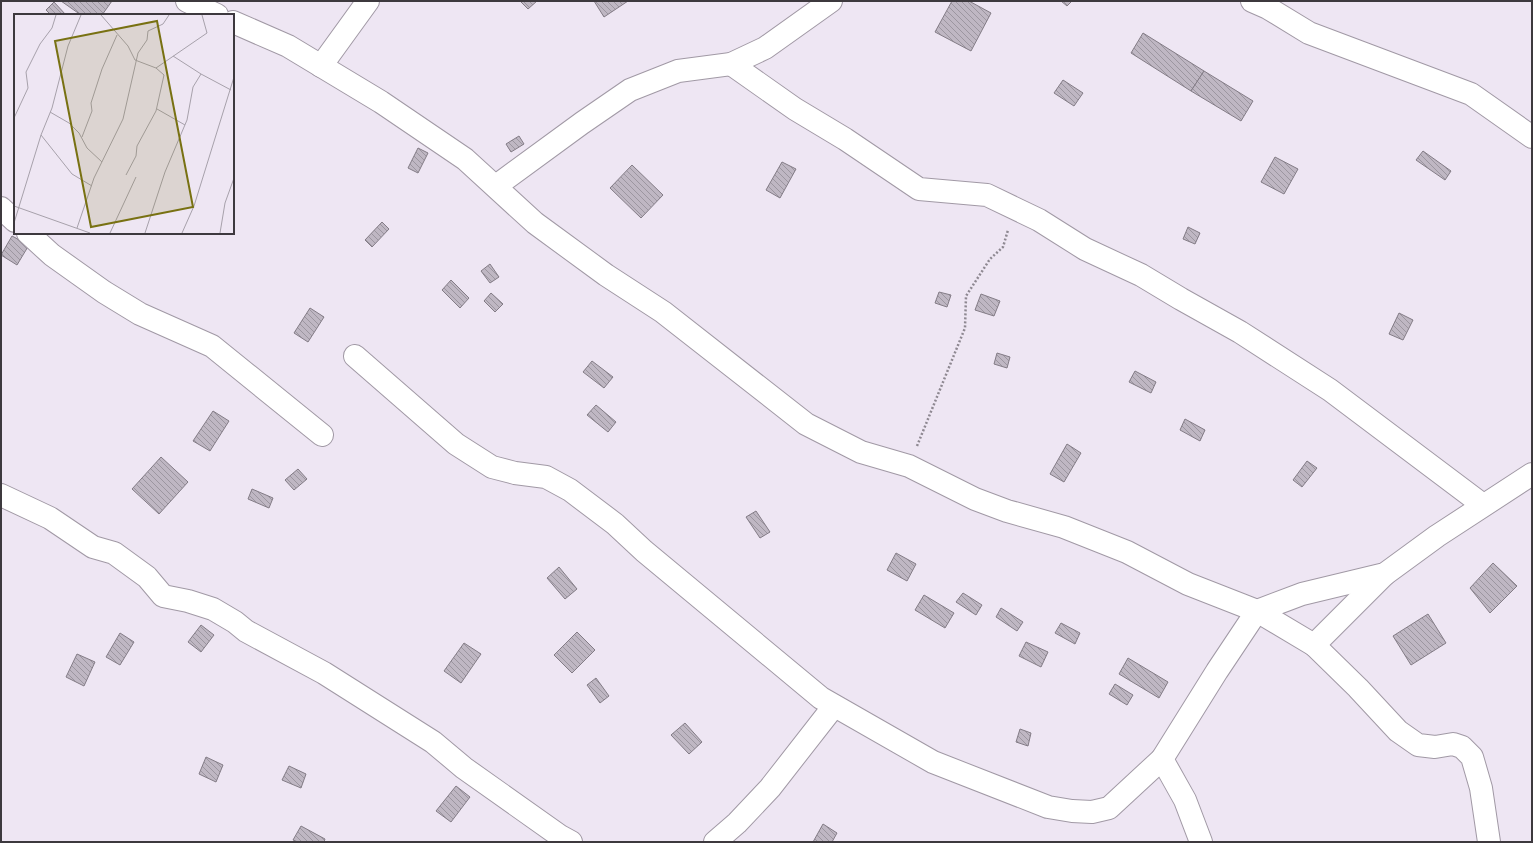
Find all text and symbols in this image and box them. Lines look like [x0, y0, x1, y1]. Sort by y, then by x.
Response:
inset map [14, 14, 234, 234]

